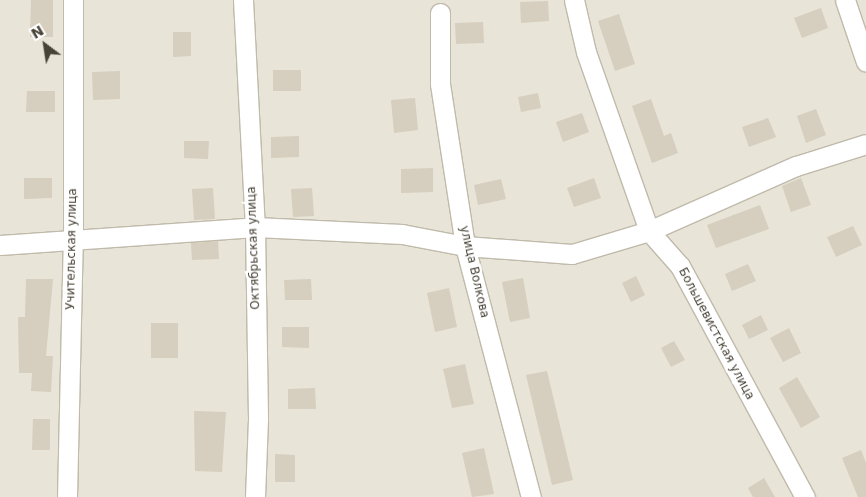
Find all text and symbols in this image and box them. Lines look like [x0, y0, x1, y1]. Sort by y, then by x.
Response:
north arrow [20, 20, 70, 70]
text: N [28, 22, 46, 42]
street label: Октябрьская улица [245, 186, 263, 310]
street label: Учительская улица [64, 188, 80, 310]
street label: улица Волкова [456, 225, 492, 319]
street label: Большевистская улица [675, 266, 757, 402]

